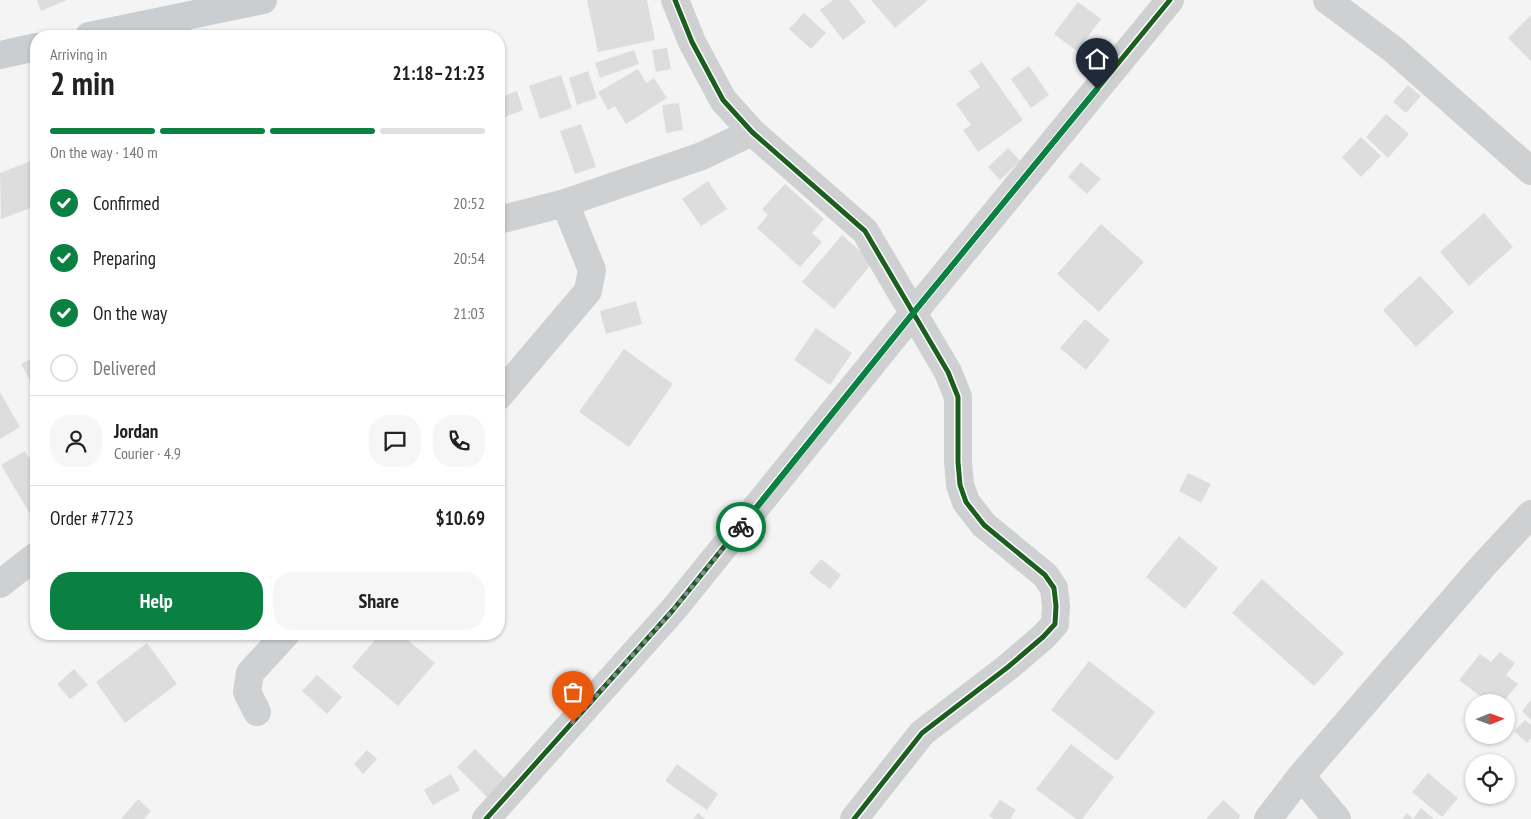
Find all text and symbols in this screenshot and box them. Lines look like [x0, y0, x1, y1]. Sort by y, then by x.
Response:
pin [1076, 38, 1118, 89]
text: Arriving in [50, 44, 107, 64]
icon: home [1083, 45, 1111, 73]
text: 21:18–21:23 [392, 61, 485, 85]
text: 2 min [50, 62, 115, 104]
text: On the way · 140 m [50, 142, 158, 162]
icon: check [50, 189, 78, 217]
text: Confirmed [93, 191, 160, 215]
text: 20:52 [453, 193, 485, 213]
icon: check [50, 244, 78, 272]
text: Preparing [93, 246, 156, 270]
text: 20:54 [453, 248, 485, 268]
icon: check [50, 299, 78, 327]
text: On the way [93, 301, 167, 325]
text: 21:03 [453, 303, 485, 323]
text: Delivered [93, 356, 156, 380]
button: person [50, 415, 102, 467]
button: chat [369, 415, 421, 467]
button: phone [433, 415, 485, 467]
text: Jordan [114, 419, 158, 443]
text: Courier · 4.9 [114, 443, 181, 463]
courier [716, 502, 766, 552]
text: Order #7723 [50, 506, 134, 530]
text: $10.69 [436, 506, 485, 530]
icon: bike [727, 513, 755, 541]
button: Help [50, 572, 263, 630]
button: Share [273, 572, 485, 630]
pin [552, 671, 594, 722]
icon: bag [559, 678, 587, 706]
north arrow [1465, 694, 1515, 744]
map controls [1465, 694, 1515, 804]
button: locate [1465, 754, 1515, 804]

